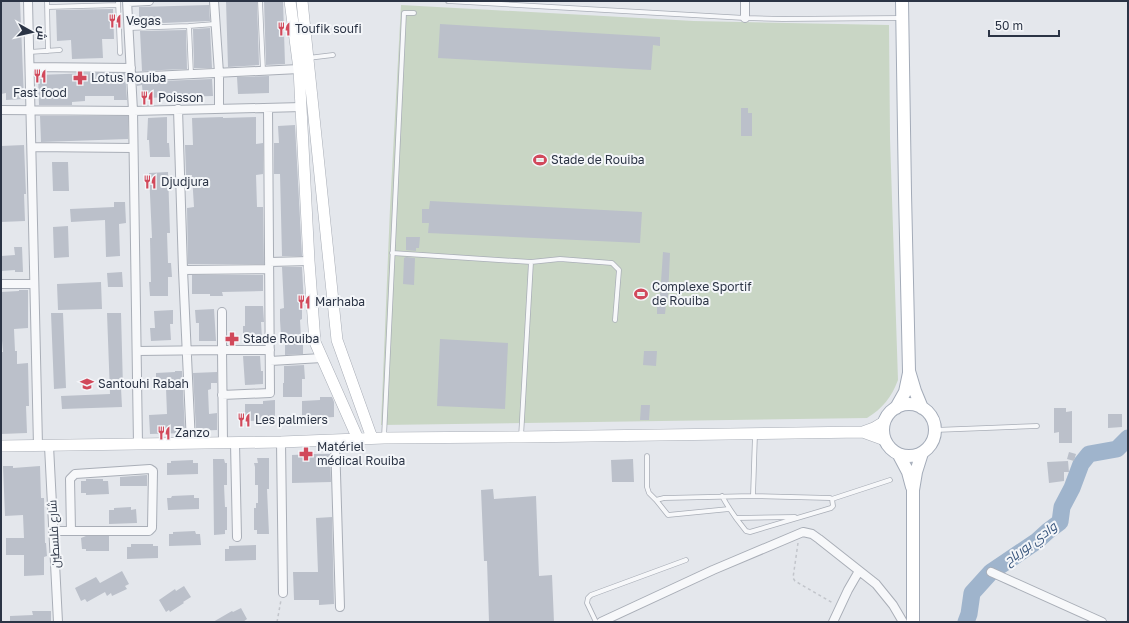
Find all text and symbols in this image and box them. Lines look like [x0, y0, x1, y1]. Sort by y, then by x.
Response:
north arrow [12, 12, 52, 52]
scale bar [989, 12, 1059, 38]
restaurant icon: Vegas [107, 13, 123, 29]
place label: Vegas [126, 13, 161, 28]
text: 50 m [995, 18, 1023, 33]
restaurant icon: Toufik soufi [276, 21, 292, 37]
place label: Toufik soufi [295, 21, 362, 36]
text: ش [34, 25, 50, 41]
restaurant icon: Fast food [32, 68, 48, 84]
pharmacy icon: Lotus Rouiba [72, 70, 88, 86]
place label: Lotus Rouiba [91, 70, 166, 85]
place label: Fast food [13, 85, 67, 100]
restaurant icon: Poisson [139, 90, 155, 106]
place label: Poisson [158, 90, 203, 105]
sports icon: Stade de Rouiba [532, 152, 548, 168]
place label: Stade de Rouiba [551, 152, 645, 167]
restaurant icon: Djudjura [142, 174, 158, 190]
place label: Djudjura [161, 174, 209, 189]
place label: Complexe Sportif de Rouiba [652, 279, 752, 308]
sports icon: Complexe Sportif de Rouiba [633, 286, 649, 302]
restaurant icon: Marhaba [296, 294, 312, 310]
place label: Marhaba [315, 294, 365, 309]
pharmacy icon: Stade Rouiba [224, 331, 240, 347]
place label: Stade Rouiba [243, 331, 319, 346]
school or university icon: Santouhi Rabah [79, 376, 95, 392]
place label: Santouhi Rabah [98, 376, 189, 391]
restaurant icon: Les palmiers [236, 412, 252, 428]
place label: Les palmiers [255, 412, 328, 427]
restaurant icon: Zanzo [156, 425, 172, 441]
place label: Zanzo [175, 425, 210, 440]
place label: Matériel médical Rouiba [317, 439, 405, 468]
pharmacy icon: Matériel médical Rouiba [298, 446, 314, 462]
street label: شارع فلسطين [44, 499, 64, 569]
water label: وادي بورياح [1000, 517, 1062, 571]

